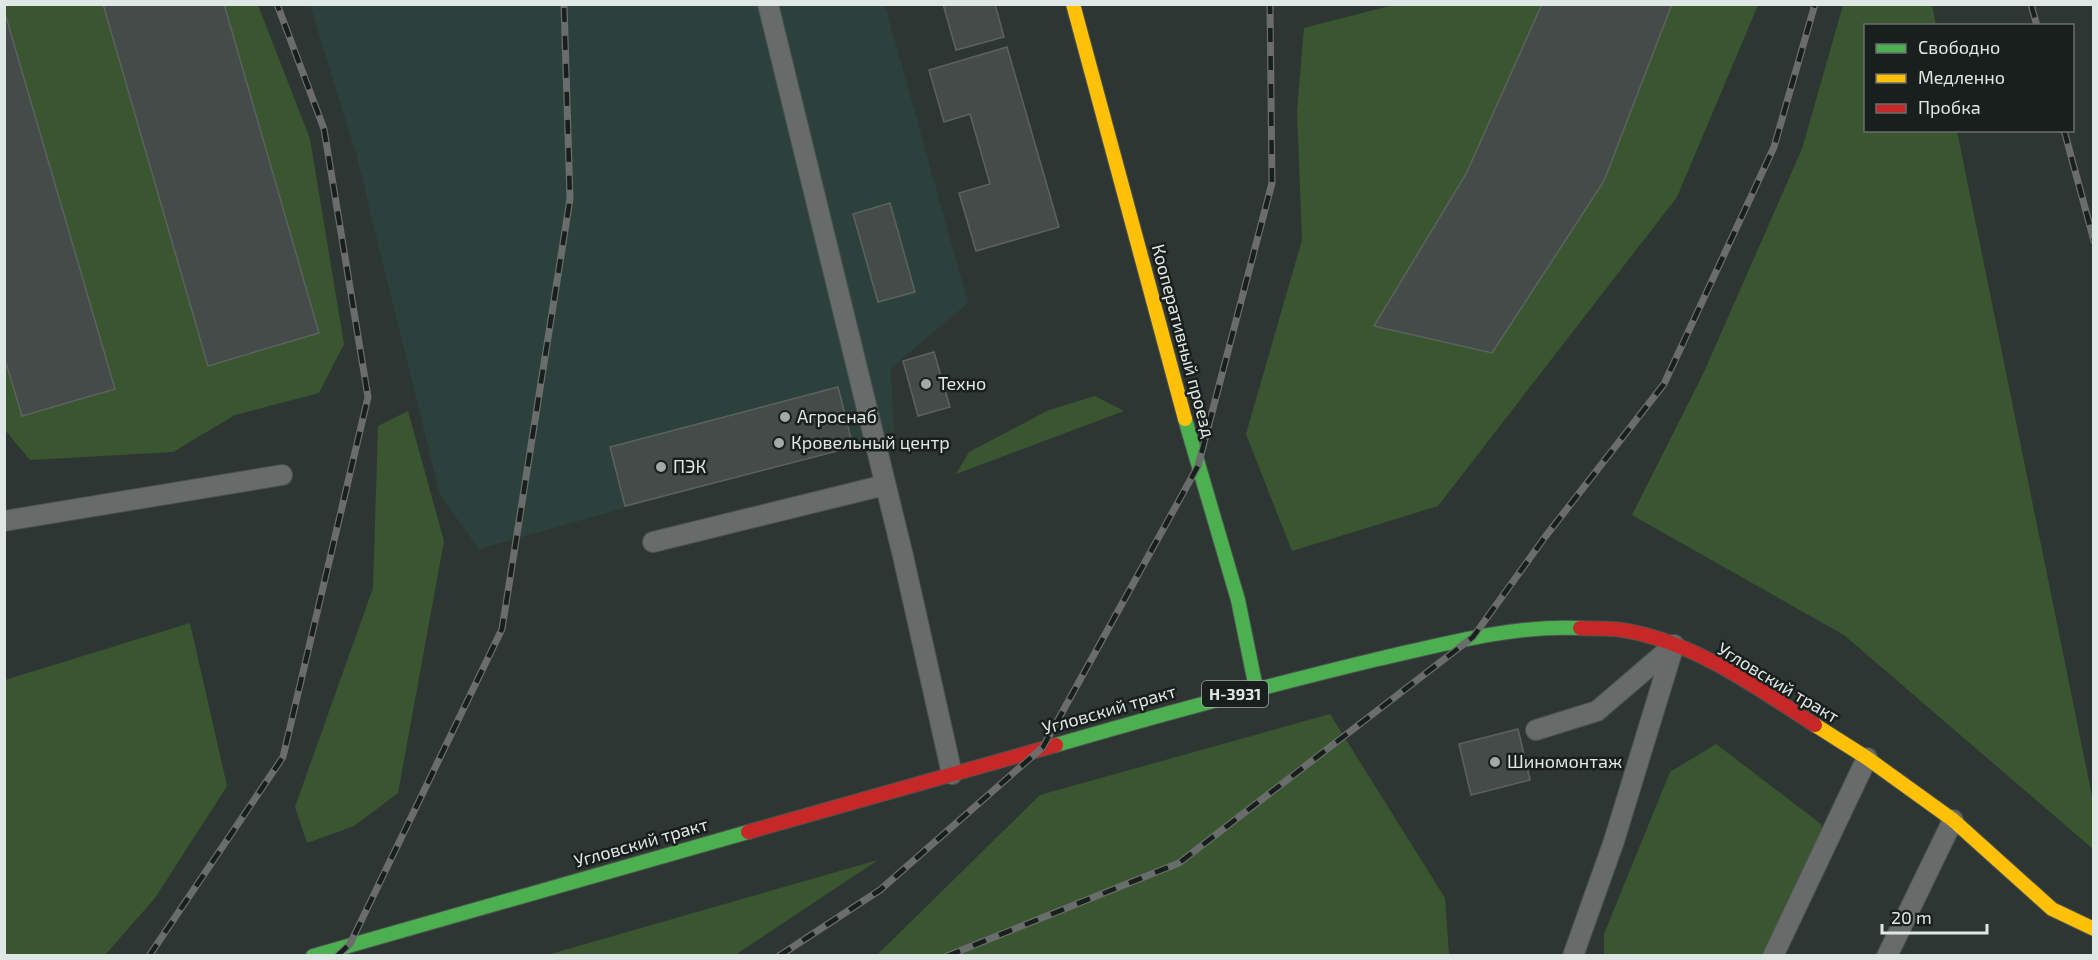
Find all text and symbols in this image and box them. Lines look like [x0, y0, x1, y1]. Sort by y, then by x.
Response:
legend [1864, 24, 2074, 132]
text: Свободно [1918, 36, 2000, 58]
text: Медленно [1918, 66, 2005, 88]
text: Пробка [1918, 96, 1981, 118]
street label: Кооперативный проезд [1148, 242, 1220, 440]
place label: Техно [938, 372, 986, 394]
marker: Техно [919, 377, 933, 391]
place label: Агроснаб [797, 405, 877, 427]
marker: Агроснаб [778, 410, 792, 424]
place label: Кровельный центр [791, 431, 950, 453]
marker: Кровельный центр [772, 436, 786, 450]
place label: ПЭК [673, 455, 706, 477]
marker: ПЭК [654, 460, 668, 474]
street label: Угловский тракт [1714, 637, 1844, 727]
street label: Угловский тракт [1039, 679, 1178, 739]
road number: Н-3931 [1202, 681, 1268, 707]
place label: Шиномонтаж [1507, 750, 1622, 772]
marker: Шиномонтаж [1488, 755, 1502, 769]
street label: Угловский тракт [571, 812, 710, 872]
scale bar [1882, 897, 1987, 935]
text: 20 m [1891, 906, 1932, 928]

